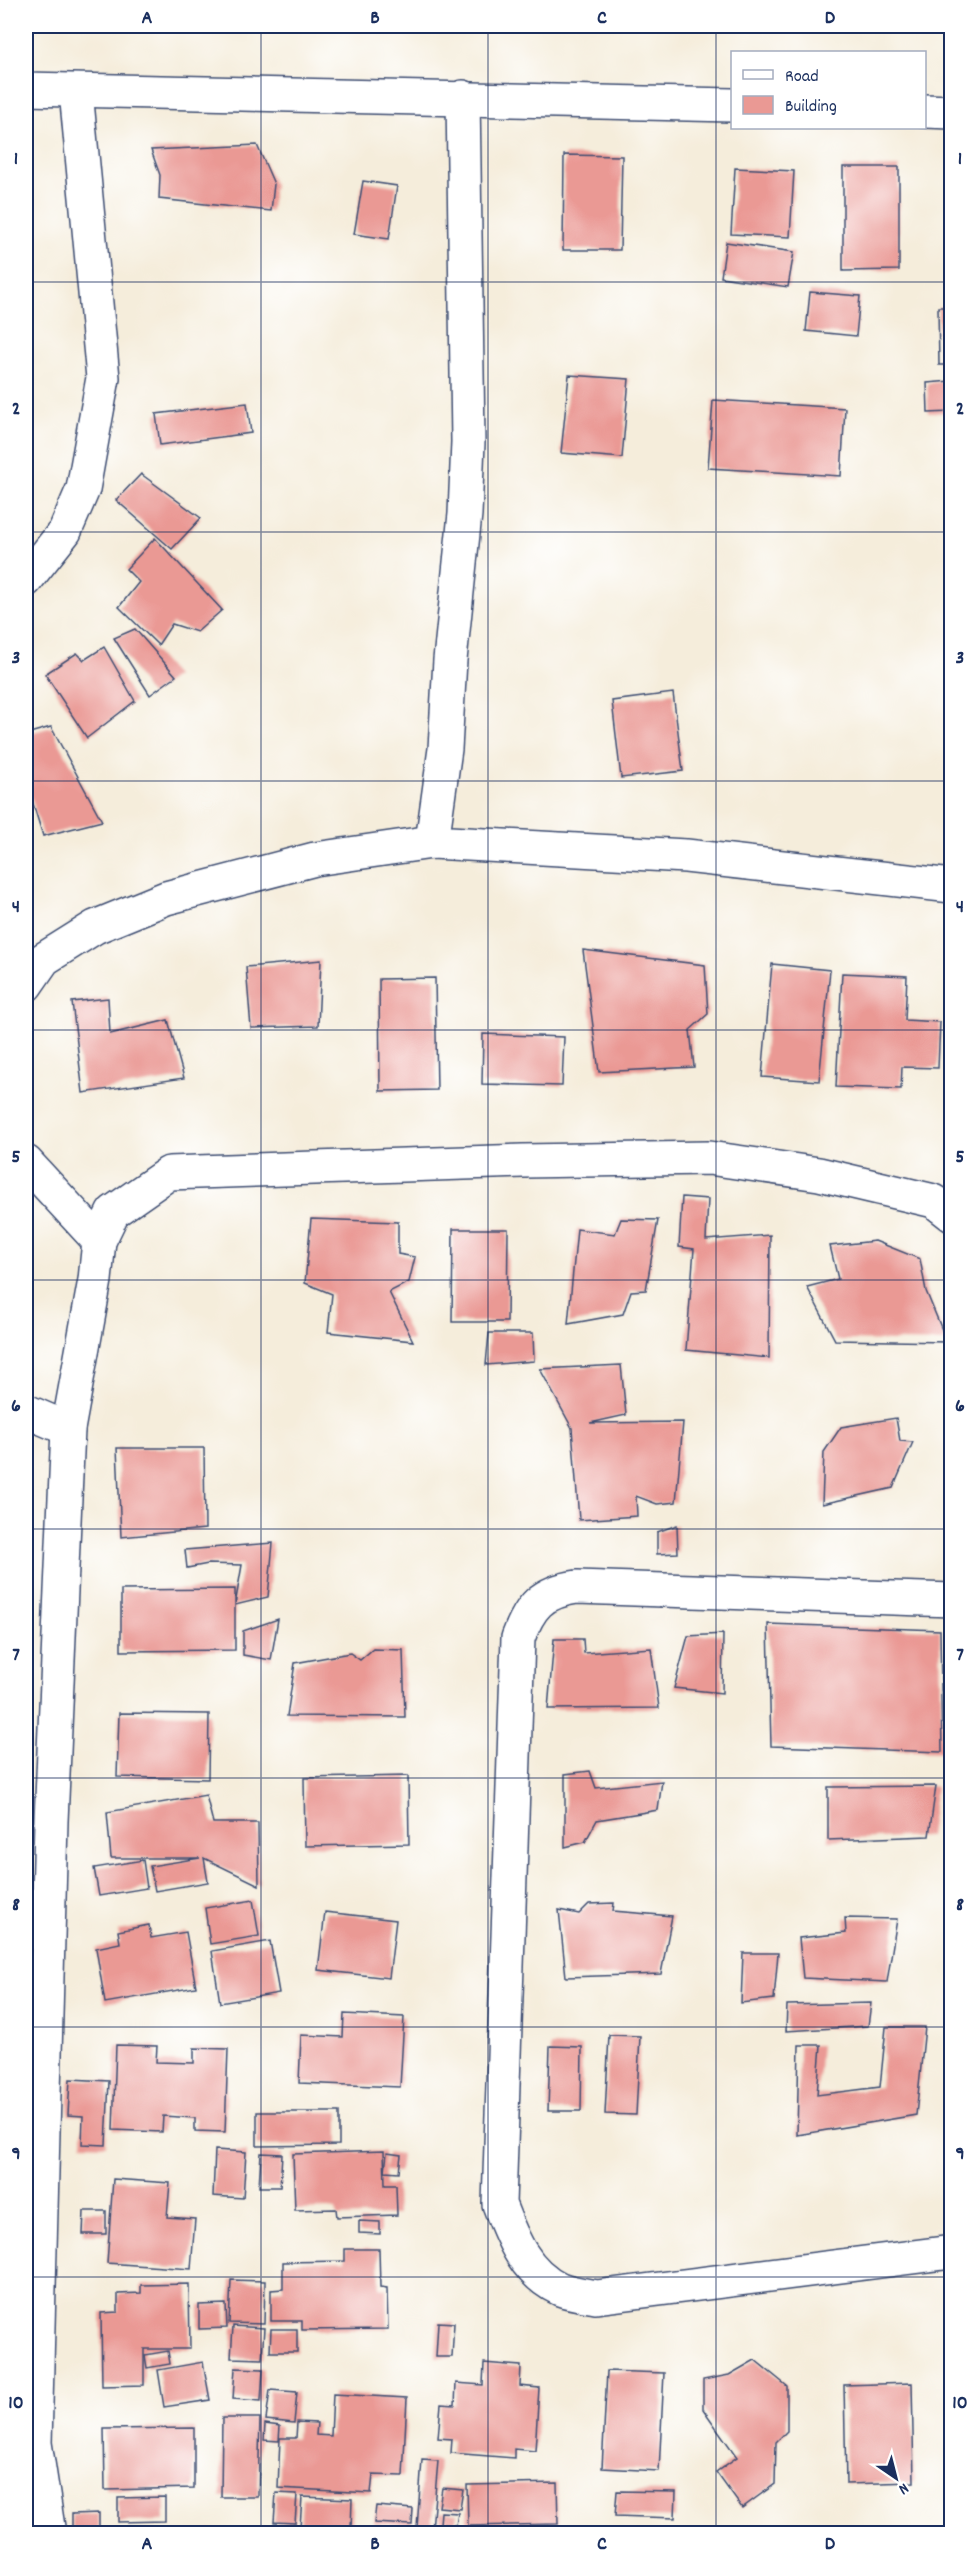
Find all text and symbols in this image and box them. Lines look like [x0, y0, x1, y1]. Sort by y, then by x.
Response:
text: A [142, 5, 153, 33]
text: B [370, 5, 380, 33]
text: C [597, 5, 607, 33]
text: D [825, 5, 836, 33]
legend [731, 51, 926, 129]
text: Road [785, 65, 819, 90]
text: Building [785, 95, 837, 120]
text: 1 [14, 146, 18, 174]
text: 1 [958, 146, 962, 174]
text: 2 [12, 396, 20, 424]
text: 2 [956, 396, 964, 424]
text: 3 [12, 645, 20, 673]
text: 3 [956, 645, 964, 673]
text: 4 [12, 894, 20, 922]
text: 4 [956, 894, 964, 922]
text: 5 [11, 1144, 21, 1172]
text: 5 [955, 1144, 965, 1172]
text: 6 [11, 1393, 21, 1421]
text: 6 [955, 1393, 965, 1421]
text: 7 [12, 1642, 20, 1670]
text: 7 [956, 1642, 964, 1670]
text: 8 [12, 1892, 20, 1920]
text: 8 [956, 1892, 964, 1920]
text: 9 [11, 2141, 21, 2169]
text: 9 [955, 2141, 965, 2169]
text: 10 [8, 2390, 24, 2418]
text: 10 [952, 2390, 968, 2418]
north arrow [866, 2448, 926, 2508]
text: N [893, 2477, 913, 2500]
text: A [142, 2531, 153, 2559]
text: B [370, 2531, 380, 2559]
text: C [597, 2531, 607, 2559]
text: D [825, 2531, 836, 2559]

